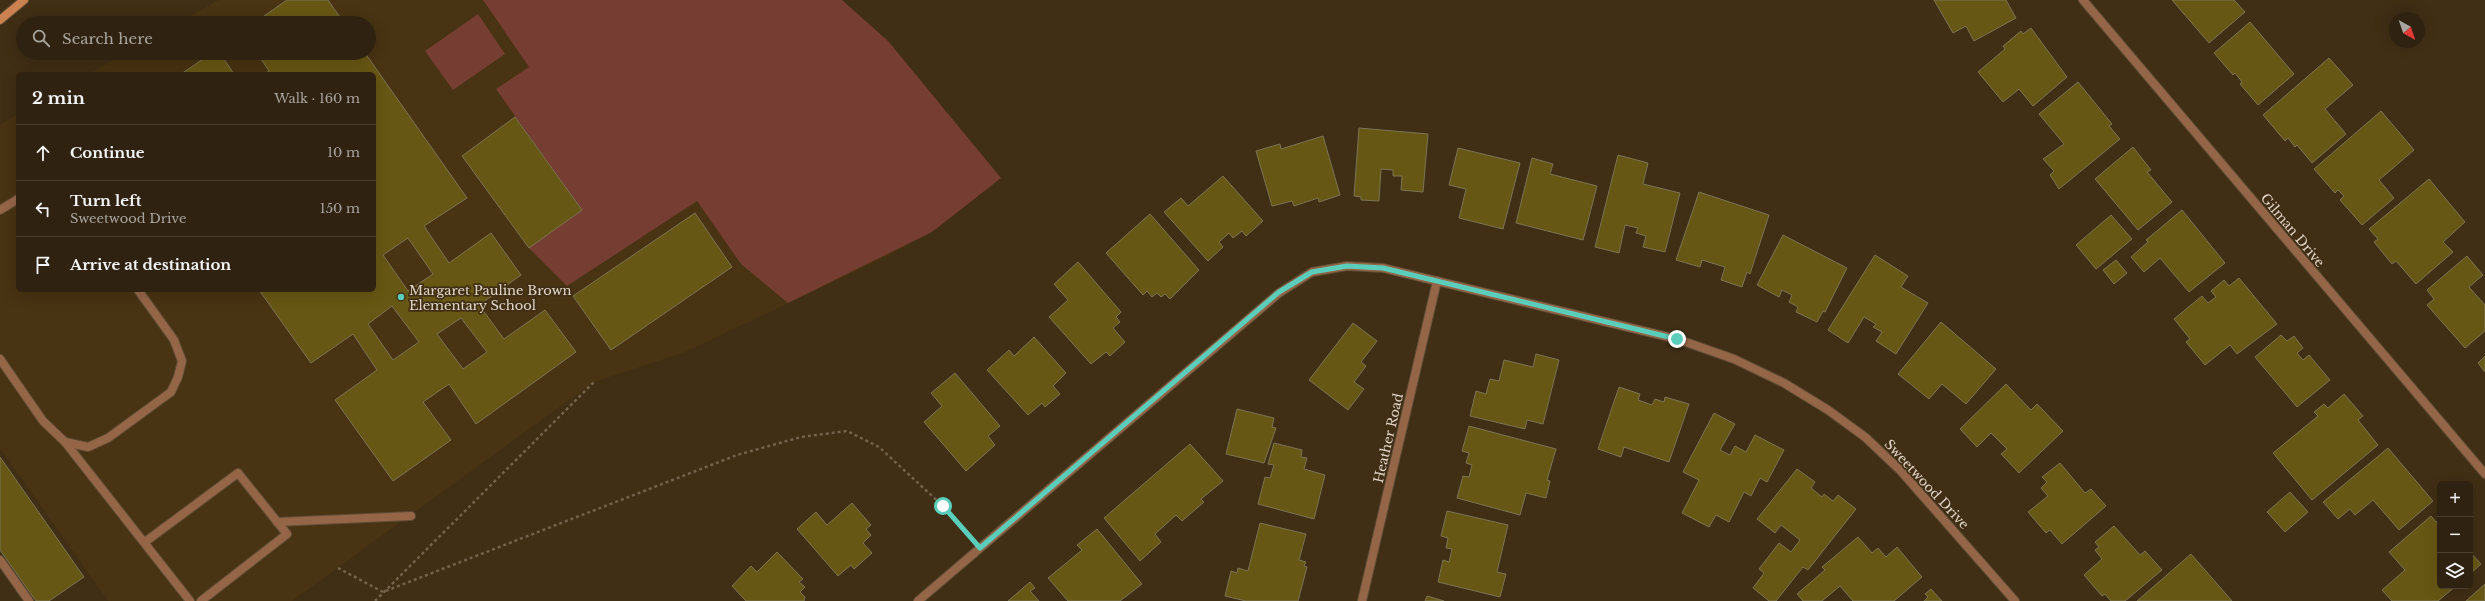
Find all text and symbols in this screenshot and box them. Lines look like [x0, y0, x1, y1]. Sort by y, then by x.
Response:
north arrow [2389, 12, 2425, 48]
search box [16, 16, 376, 60]
icon: search [30, 27, 52, 49]
text: Search here [62, 29, 153, 48]
text: 2 min [32, 88, 85, 109]
text: Walk · 160 m [274, 90, 360, 107]
icon: ahead [32, 142, 54, 164]
text: Continue [70, 143, 145, 162]
text: 10 m [327, 144, 360, 161]
street label: Gilman Drive [2257, 190, 2328, 271]
text: Turn left [70, 191, 141, 210]
icon: left [32, 198, 54, 220]
text: 150 m [320, 200, 360, 217]
text: Sweetwood Drive [70, 210, 186, 227]
icon: arrive [32, 254, 54, 276]
text: Arrive at destination [70, 255, 231, 274]
place label: Margaret Pauline Brown Elementary School [409, 282, 572, 314]
marker: Margaret Pauline Brown Elementary School [396, 292, 406, 302]
route end [1668, 330, 1686, 348]
street label: Heather Road [1370, 391, 1407, 485]
street label: Sweetwood Drive [1881, 436, 1973, 533]
map controls [2437, 481, 2473, 589]
button: + [2437, 481, 2473, 517]
route start [934, 497, 952, 515]
button: − [2437, 517, 2473, 553]
button: layers [2437, 553, 2473, 589]

